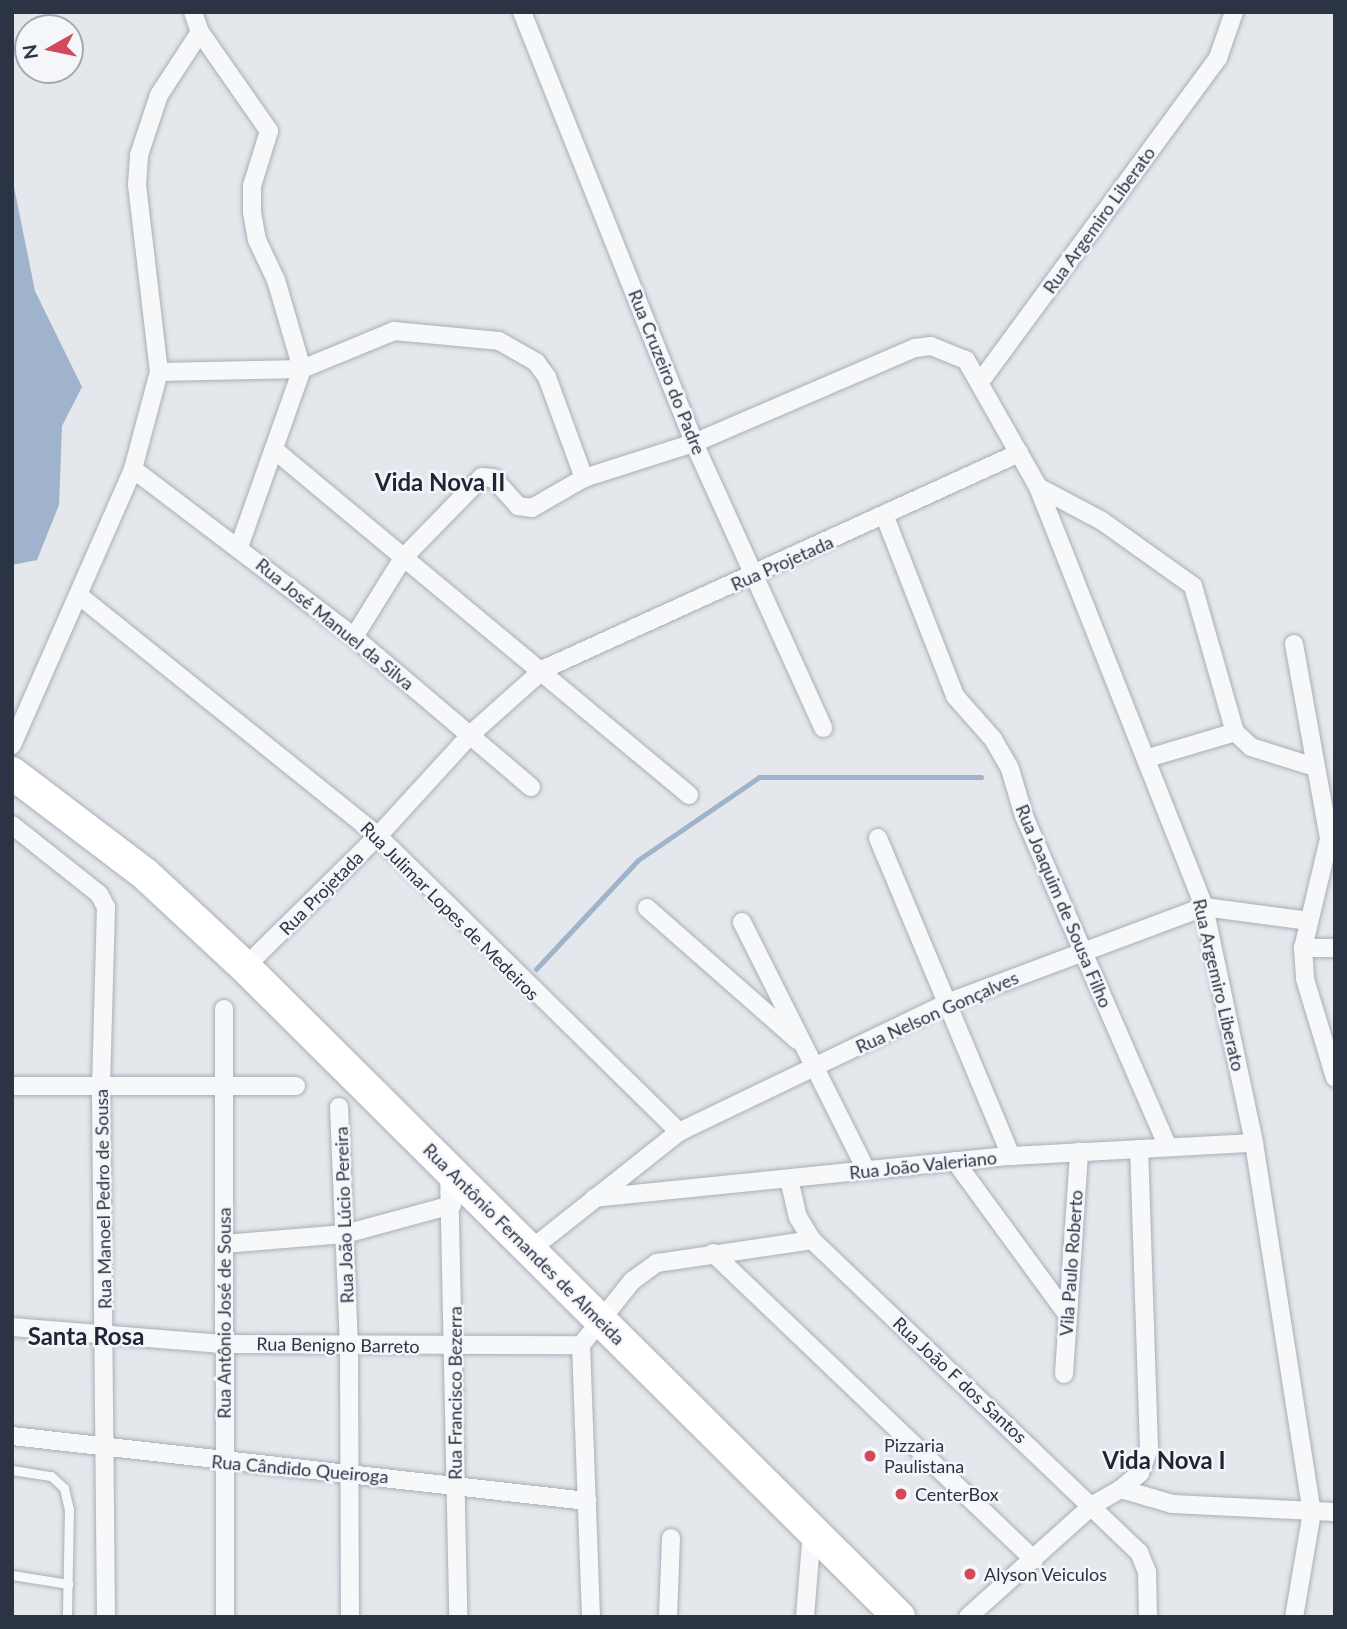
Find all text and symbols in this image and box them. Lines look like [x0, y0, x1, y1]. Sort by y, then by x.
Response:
north arrow [14, 14, 84, 84]
text: N [17, 43, 42, 61]
street label: Rua Argemiro Liberato [1038, 142, 1160, 298]
street label: Rua Cruzeiro do Padre [624, 286, 710, 458]
district label: Vida Nova II [375, 468, 505, 496]
street label: Rua Projetada [727, 531, 837, 595]
street label: Rua José Manuel da Silva [251, 553, 419, 695]
street label: Rua Joaquim de Sousa Filho [1011, 801, 1117, 1011]
street label: Rua Julimar Lopes de Medeiros [356, 817, 544, 1005]
street label: Rua Projetada [275, 847, 367, 939]
street label: Rua Argemiro Liberato [1189, 896, 1249, 1074]
street label: Rua Nelson Gonçalves [852, 966, 1022, 1058]
street label: Rua Manoel Pedro de Sousa [90, 1089, 116, 1309]
street label: Rua João Lúcio Pereira [330, 1126, 358, 1304]
street label: Rua Antônio Fernandes de Almeida [418, 1138, 630, 1350]
street label: Rua João Valeriano [848, 1146, 998, 1184]
street label: Vila Paulo Roberto [1055, 1189, 1087, 1337]
street label: Rua Antônio José de Sousa [213, 1207, 235, 1419]
street label: Rua Francisco Bezerra [444, 1306, 466, 1480]
street label: Rua João F dos Santos [888, 1312, 1032, 1448]
district label: Santa Rosa [28, 1322, 144, 1350]
street label: Rua Benigno Barreto [256, 1333, 420, 1357]
place label: Pizzaria Paulistana [884, 1435, 964, 1478]
district label: Vida Nova I [1102, 1446, 1226, 1474]
marker: Pizzaria Paulistana [862, 1448, 878, 1464]
street label: Rua Cândido Queiroga [211, 1451, 389, 1487]
place label: CenterBox [915, 1483, 999, 1505]
marker: CenterBox [893, 1486, 909, 1502]
place label: Alyson Veiculos [984, 1563, 1108, 1585]
marker: Alyson Veiculos [962, 1566, 978, 1582]

